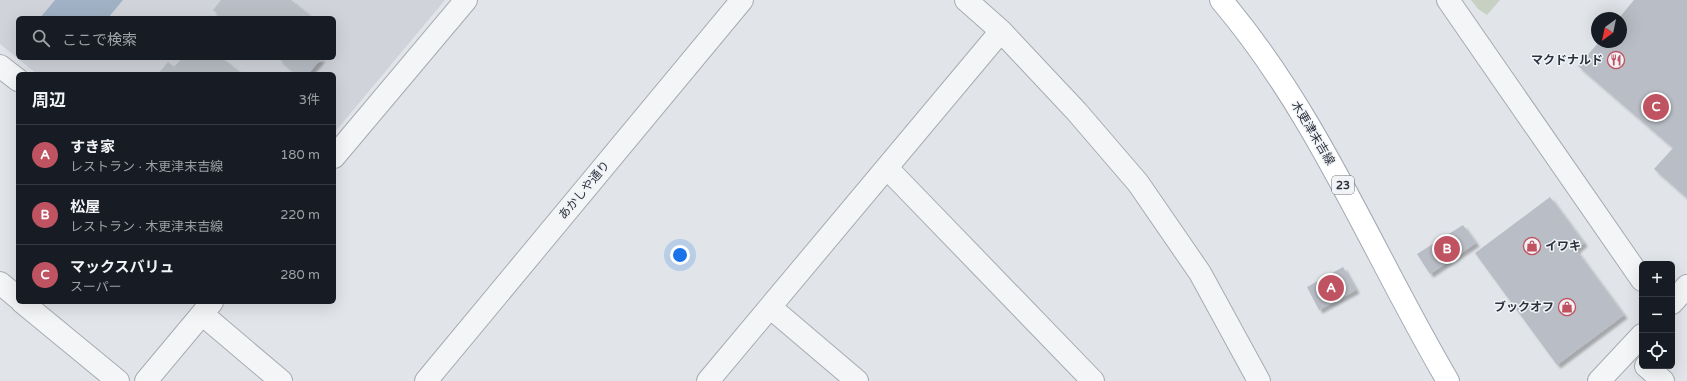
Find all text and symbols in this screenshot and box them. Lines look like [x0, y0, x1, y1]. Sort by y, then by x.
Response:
north arrow [1591, 12, 1627, 48]
search box [16, 16, 336, 60]
icon: search [30, 27, 52, 49]
text: ここで検索 [62, 31, 137, 49]
restaurant icon: マクドナルド [1606, 50, 1626, 70]
place label: マクドナルド [1531, 53, 1603, 67]
text: 周辺 [32, 90, 66, 111]
text: 3件 [299, 92, 320, 108]
pin: C [1643, 92, 1669, 122]
street label: 木更津末吉線 [1288, 99, 1338, 167]
text: すき家 [70, 138, 115, 156]
text: A [40, 147, 50, 163]
text: 180 m [280, 147, 320, 163]
street label: あかしや通り [556, 158, 612, 222]
text: レストラン · 木更津末吉線 [70, 159, 223, 175]
road number: 23 [1332, 176, 1354, 194]
text: 松屋 [70, 198, 100, 216]
text: B [40, 207, 50, 223]
text: 220 m [280, 207, 320, 223]
text: レストラン · 木更津末吉線 [70, 219, 223, 235]
pin: B [1434, 234, 1460, 264]
shop icon: イワキ [1522, 236, 1542, 256]
place label: イワキ [1545, 239, 1581, 253]
your location [670, 245, 690, 265]
text: マックスバリュ [70, 258, 175, 276]
map controls [1639, 261, 1675, 369]
button: + [1639, 261, 1675, 297]
text: C [40, 267, 50, 283]
text: 280 m [280, 267, 320, 283]
pin: A [1318, 273, 1344, 303]
text: スーパー [70, 279, 122, 295]
shop icon: ブックオフ [1557, 297, 1577, 317]
button: − [1639, 297, 1675, 333]
place label: ブックオフ [1494, 300, 1554, 314]
button: locate [1639, 333, 1675, 369]

